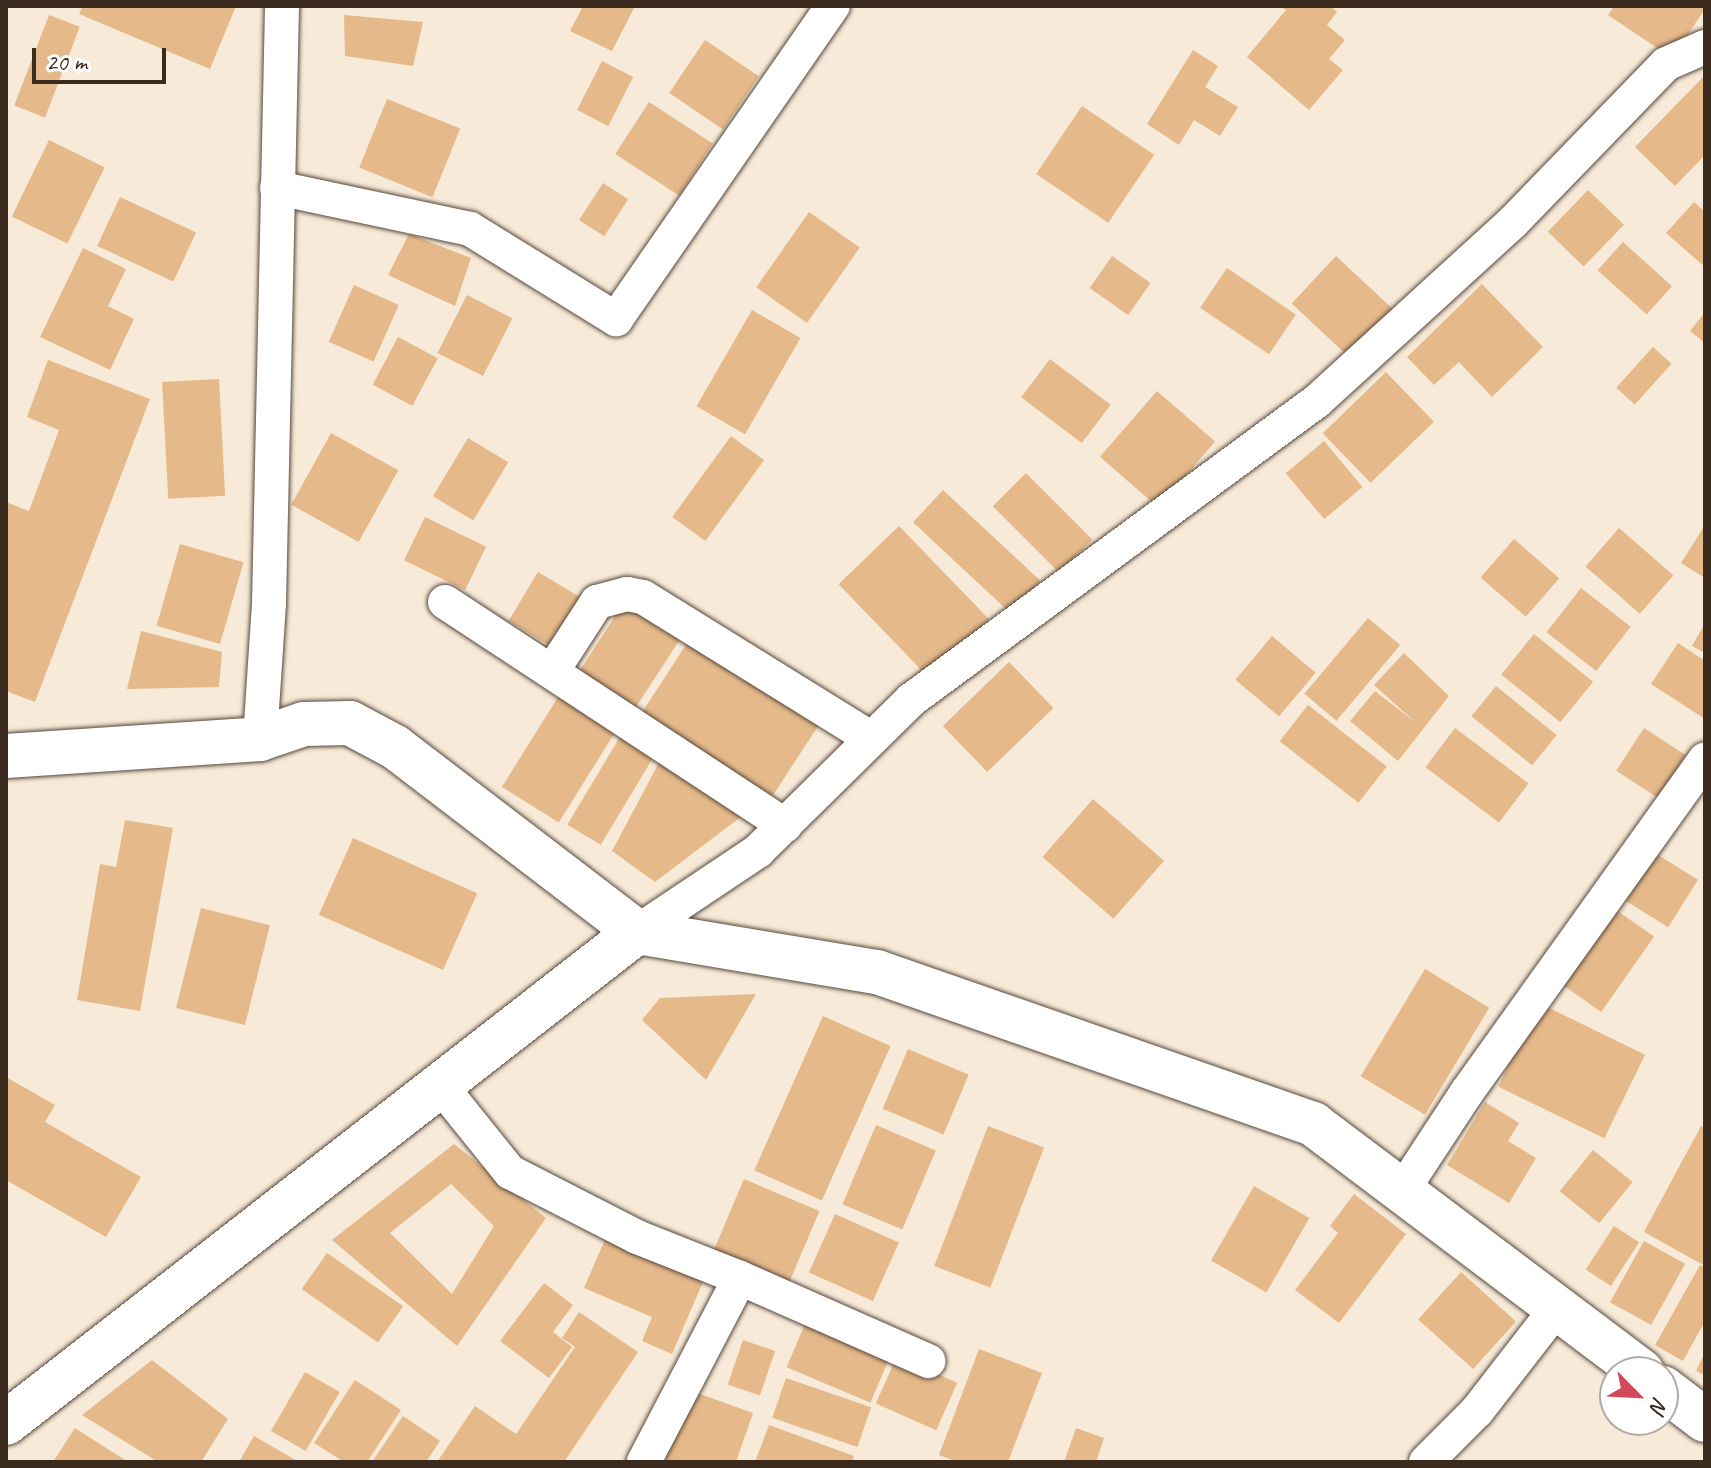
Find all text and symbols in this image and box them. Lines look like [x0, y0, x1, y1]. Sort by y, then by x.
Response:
scale bar [36, 32, 170, 82]
text: 20 m [46, 47, 87, 77]
north arrow [1599, 1356, 1679, 1436]
text: N [1644, 1393, 1675, 1417]

